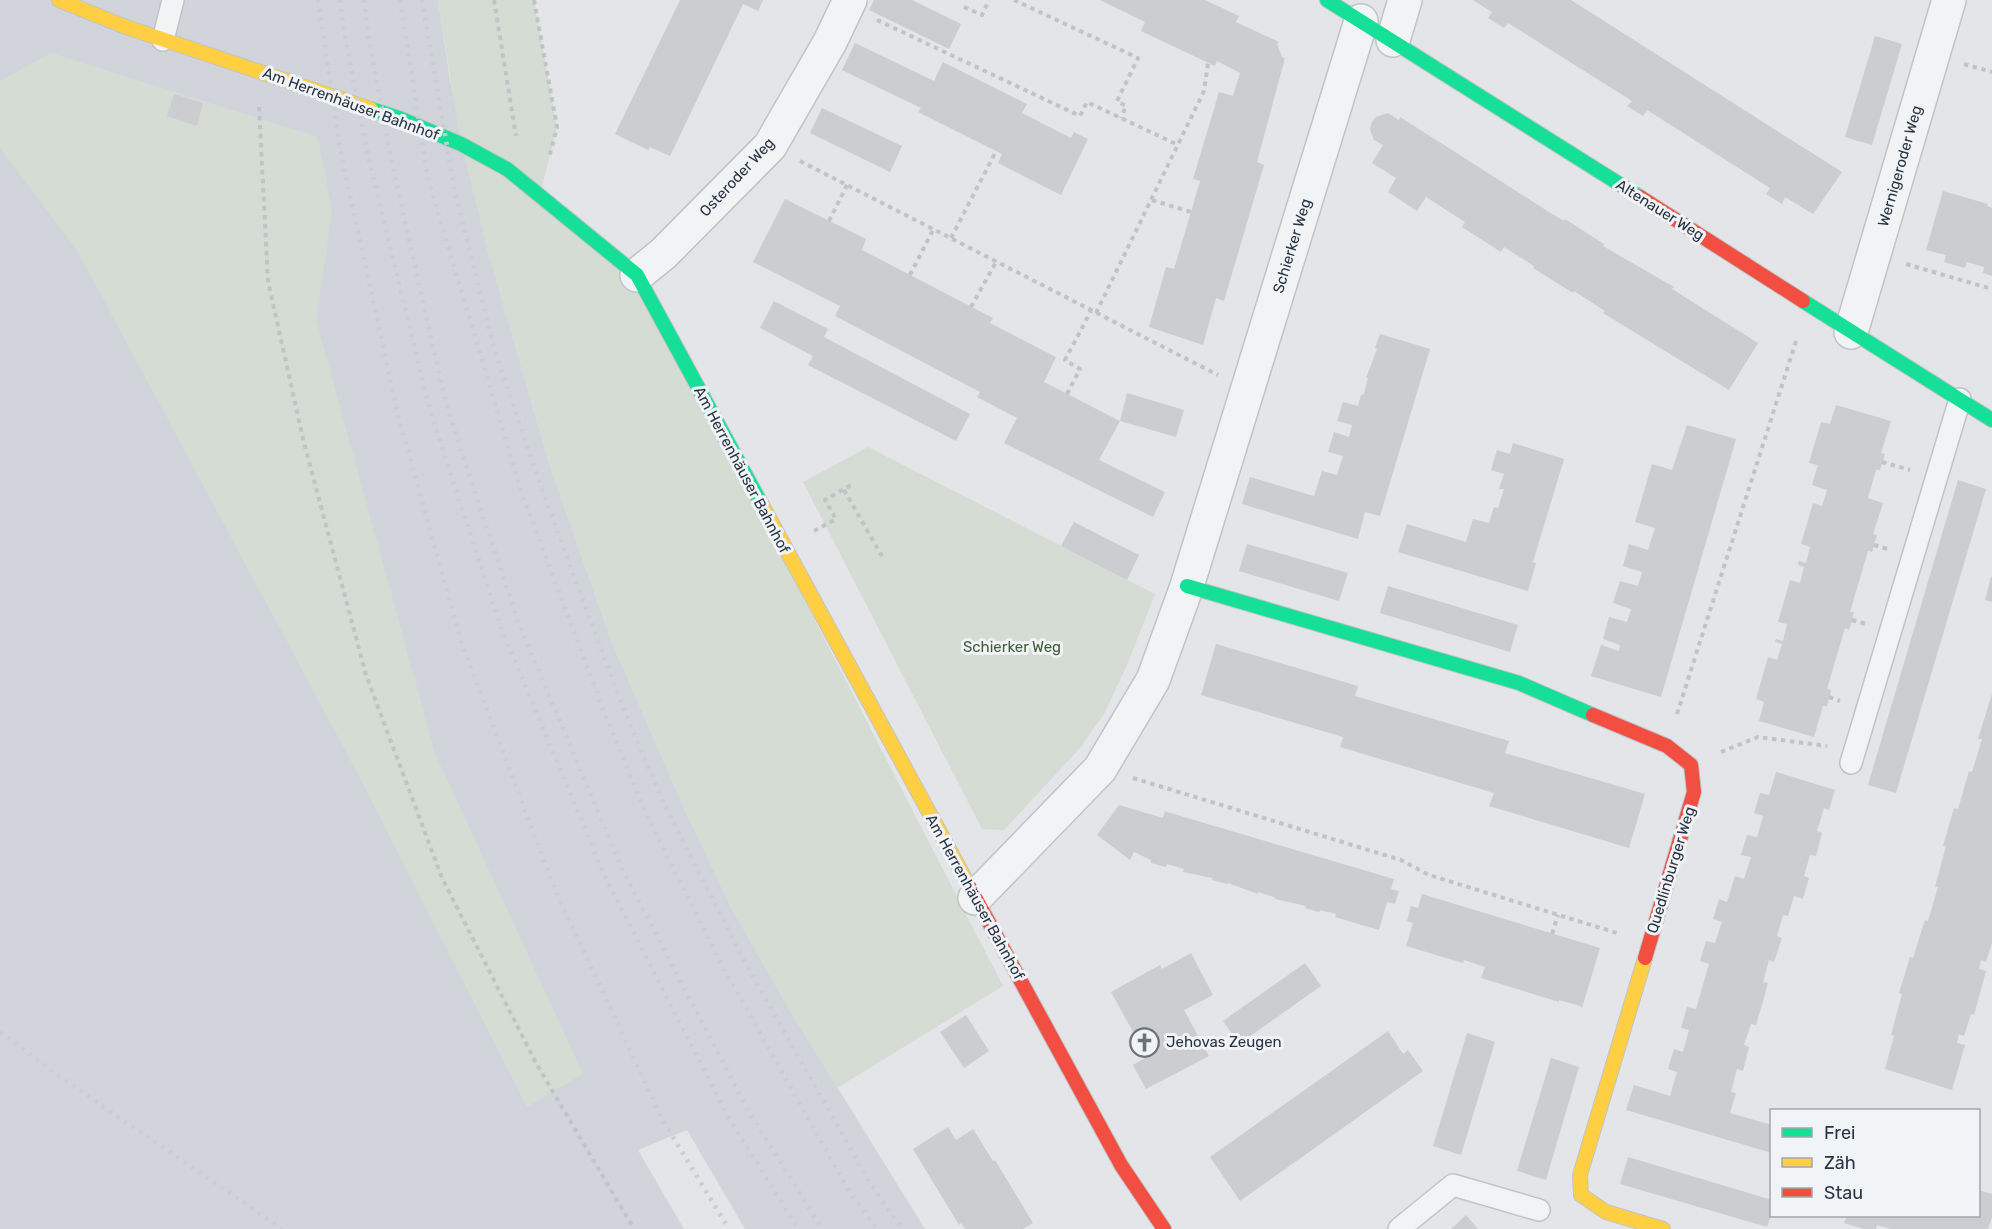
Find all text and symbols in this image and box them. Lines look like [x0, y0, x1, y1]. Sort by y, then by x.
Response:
street label: Am Herrenhäuser Bahnhof [260, 64, 442, 144]
street label: Wernigeroder Weg [1874, 103, 1926, 229]
street label: Osteroder Weg [696, 134, 778, 220]
street label: Altenauer Weg [1613, 176, 1707, 244]
street label: Schierker Weg [1269, 196, 1315, 296]
street label: Am Herrenhäuser Bahnhof [690, 383, 794, 557]
park label: Schierker Weg [963, 638, 1061, 656]
street label: Quedlinburger Weg [1643, 804, 1699, 936]
street label: Am Herrenhäuser Bahnhof [922, 811, 1028, 983]
church icon: Jehovas Zeugen [1129, 1026, 1161, 1058]
place label: Jehovas Zeugen [1166, 1033, 1282, 1051]
legend [1770, 1109, 1980, 1217]
text: Frei [1824, 1122, 1855, 1144]
text: Zäh [1824, 1152, 1856, 1174]
text: Stau [1824, 1182, 1863, 1204]

